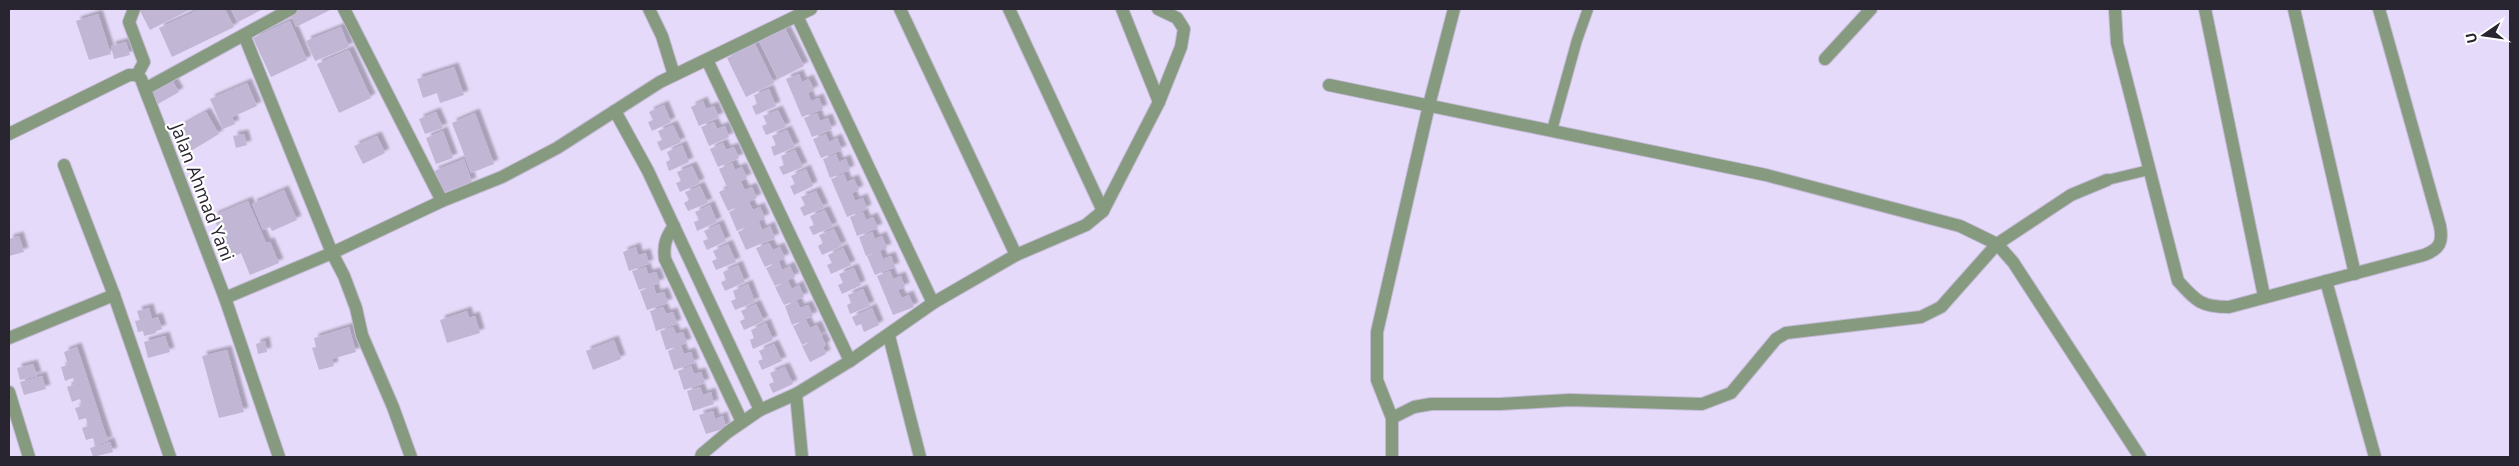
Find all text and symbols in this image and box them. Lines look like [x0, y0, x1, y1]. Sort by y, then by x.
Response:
north arrow [2459, 10, 2509, 60]
text: U [2460, 31, 2481, 45]
street label: Jalan Ahmad Yani [165, 118, 240, 264]

